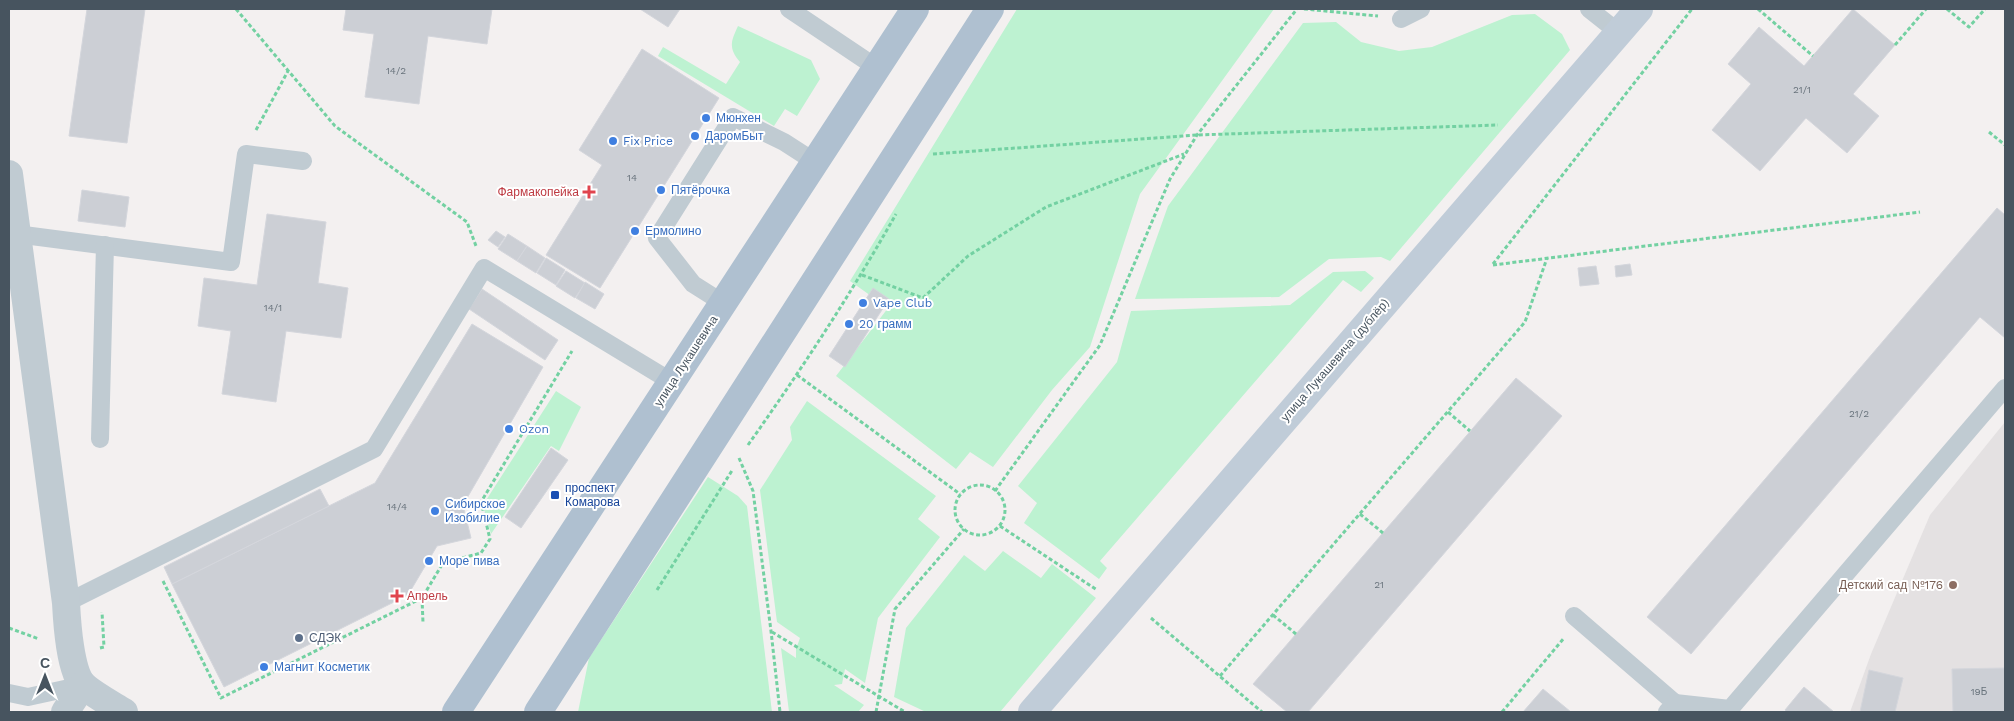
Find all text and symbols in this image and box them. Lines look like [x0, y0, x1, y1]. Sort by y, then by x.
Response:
house number: 14/2 [386, 65, 406, 76]
house number: 21/1 [1793, 84, 1811, 95]
place label: Мюнхен [716, 111, 761, 125]
marker: Мюнхен [700, 112, 712, 124]
place label: ДаромБыт [705, 129, 764, 143]
marker: ДаромБыт [689, 130, 701, 142]
place label: Fix Price [623, 134, 673, 148]
marker: Fix Price [607, 135, 619, 147]
house number: 14 [627, 172, 637, 183]
place label: Пятёрочка [671, 183, 730, 197]
marker: Пятёрочка [655, 184, 667, 196]
place label: Фармакопейка [497, 185, 579, 199]
marker: Фармакопейка [583, 186, 595, 198]
place label: Ермолино [645, 224, 702, 238]
marker: Ермолино [629, 225, 641, 237]
place label: Vape Club [873, 296, 932, 310]
street label: улица Лукашевича (дублёр) [1278, 296, 1392, 424]
marker: Vape Club [857, 297, 869, 309]
house number: 14/1 [264, 302, 282, 313]
street label: улица Лукашевича [651, 313, 721, 409]
place label: 20 грамм [859, 317, 912, 331]
marker: 20 грамм [843, 318, 855, 330]
house number: 21/2 [1849, 408, 1869, 419]
place label: Ozon [519, 422, 549, 436]
marker: Ozon [503, 423, 515, 435]
place label: проспект Комарова [565, 481, 620, 509]
marker: проспект Комарова [549, 489, 561, 501]
place label: Сибирское Изобилие [445, 497, 506, 525]
house number: 14/4 [387, 501, 407, 512]
marker: Сибирское Изобилие [429, 505, 441, 517]
place label: Море пива [439, 554, 500, 568]
marker: Море пива [423, 555, 435, 567]
place label: Детский сад №176 [1839, 578, 1943, 592]
house number: 21 [1374, 579, 1384, 590]
marker: Детский сад №176 [1947, 579, 1959, 591]
place label: Апрель [407, 589, 448, 603]
marker: Апрель [391, 590, 403, 602]
place label: СДЭК [309, 631, 341, 645]
marker: СДЭК [293, 632, 305, 644]
north arrow [20, 651, 70, 701]
text: С [40, 655, 50, 671]
place label: Магнит Косметик [274, 660, 370, 674]
marker: Магнит Косметик [258, 661, 270, 673]
house number: 19Б [1971, 686, 1988, 697]

